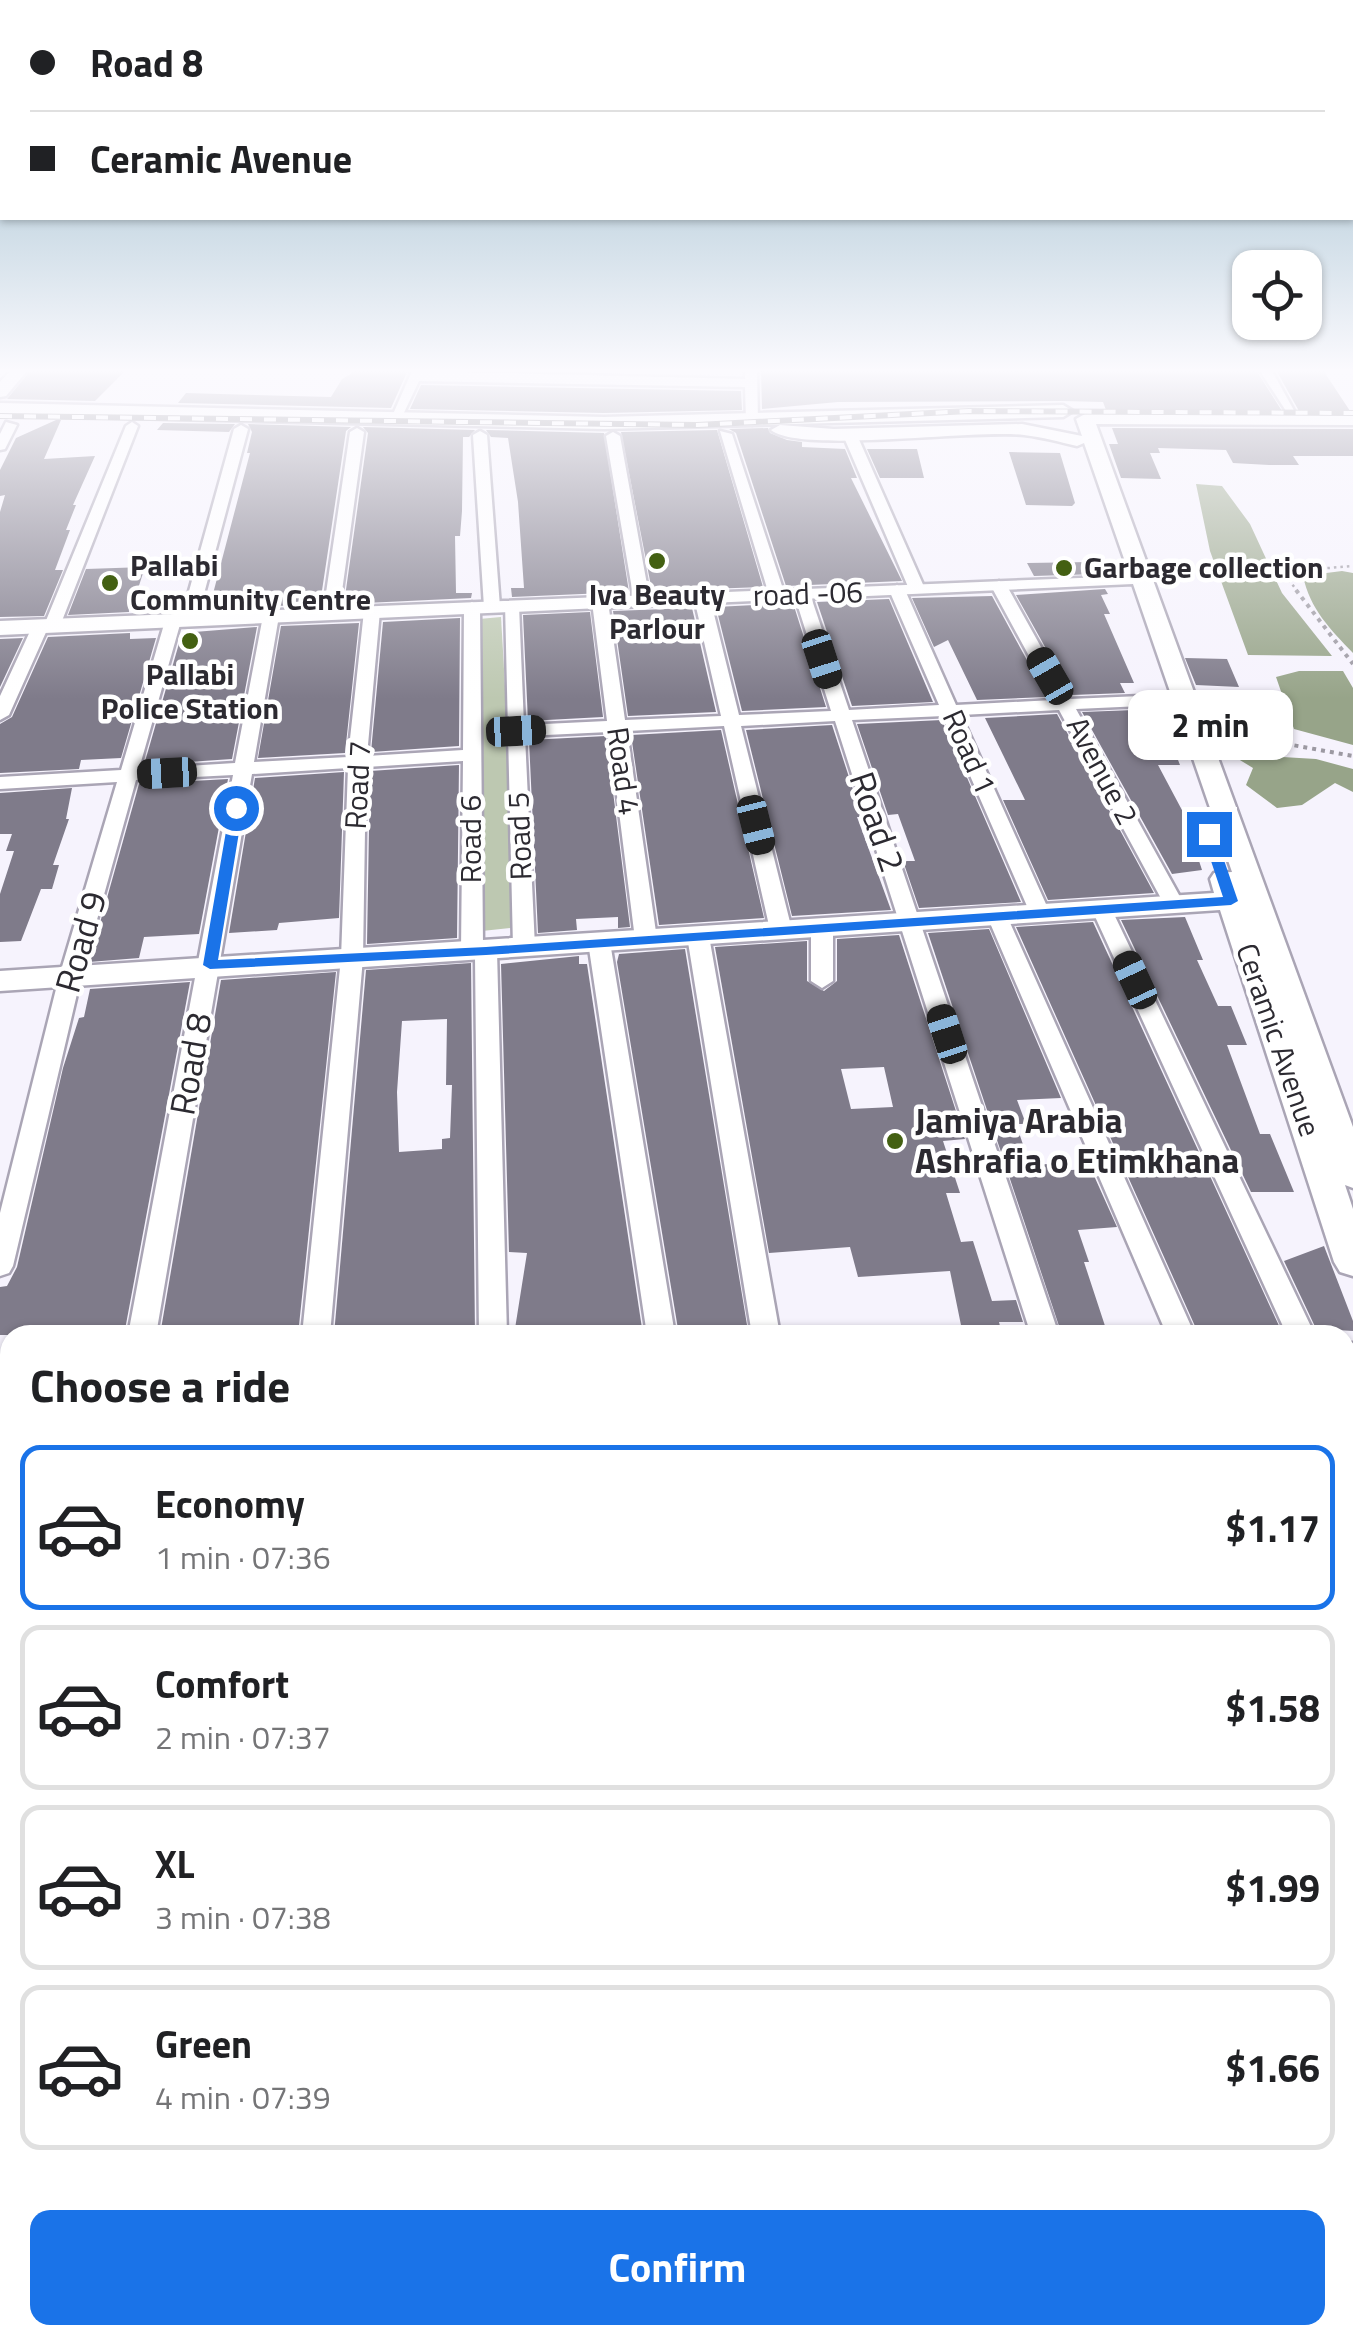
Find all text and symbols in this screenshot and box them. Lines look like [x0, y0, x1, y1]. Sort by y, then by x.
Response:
text: Road 8 [90, 34, 203, 92]
text: Ceramic Avenue [90, 130, 352, 188]
map controls [1232, 250, 1322, 340]
button: locate [1232, 250, 1322, 340]
place label: Pallabi Community Centre [130, 542, 371, 622]
place label: Garbage collection [1084, 544, 1324, 590]
marker: Iva Beauty Parlour [646, 550, 668, 572]
marker: Garbage collection [1053, 557, 1075, 579]
street label: road -06 [752, 568, 864, 618]
place label: Iva Beauty Parlour [589, 571, 725, 651]
marker: Pallabi Community Centre [99, 572, 121, 594]
car [798, 626, 846, 692]
marker: Pallabi Police Station [179, 630, 201, 652]
car [1022, 643, 1078, 709]
place label: Pallabi Police Station [101, 651, 279, 731]
callout: 2 min [1126, 689, 1292, 759]
text: 2 min [1172, 701, 1249, 749]
street label: Road 1 [931, 702, 1009, 801]
street label: Avenue 2 [1055, 708, 1151, 833]
car [485, 714, 547, 748]
street label: Road 4 [595, 724, 653, 818]
street label: Road 7 [332, 740, 382, 830]
car [136, 756, 198, 790]
street label: Road 2 [836, 764, 920, 879]
route start [214, 786, 259, 831]
street label: Road 5 [494, 791, 544, 881]
car [734, 792, 778, 858]
street label: Road 6 [447, 795, 493, 883]
route end [1187, 812, 1232, 857]
street label: Road 9 [40, 885, 120, 999]
street label: Ceramic Avenue [1224, 937, 1334, 1143]
car [1109, 946, 1161, 1014]
car [923, 1001, 971, 1067]
street label: Road 8 [154, 1008, 226, 1119]
place label: Jamiya Arabia Ashrafia o Etimkhana [915, 1093, 1239, 1187]
marker: Jamiya Arabia Ashrafia o Etimkhana [884, 1130, 906, 1152]
text: Choose a ride [30, 1351, 290, 1419]
text: Economy [155, 1475, 305, 1533]
icon: car [35, 1483, 125, 1573]
text: $1.17 [1225, 1499, 1320, 1557]
text: 1 min · 07:36 [155, 1533, 331, 1581]
text: Comfort [155, 1655, 289, 1713]
icon: car [35, 1663, 125, 1753]
text: $1.58 [1225, 1679, 1320, 1737]
text: 2 min · 07:37 [155, 1713, 331, 1761]
text: XL [155, 1835, 195, 1893]
icon: car [35, 1843, 125, 1933]
text: $1.99 [1225, 1859, 1320, 1917]
text: 3 min · 07:38 [155, 1893, 331, 1941]
text: Green [155, 2015, 252, 2073]
icon: car [35, 2023, 125, 2113]
text: $1.66 [1225, 2039, 1320, 2097]
text: 4 min · 07:39 [155, 2073, 331, 2121]
button: Confirm [30, 2210, 1325, 2325]

